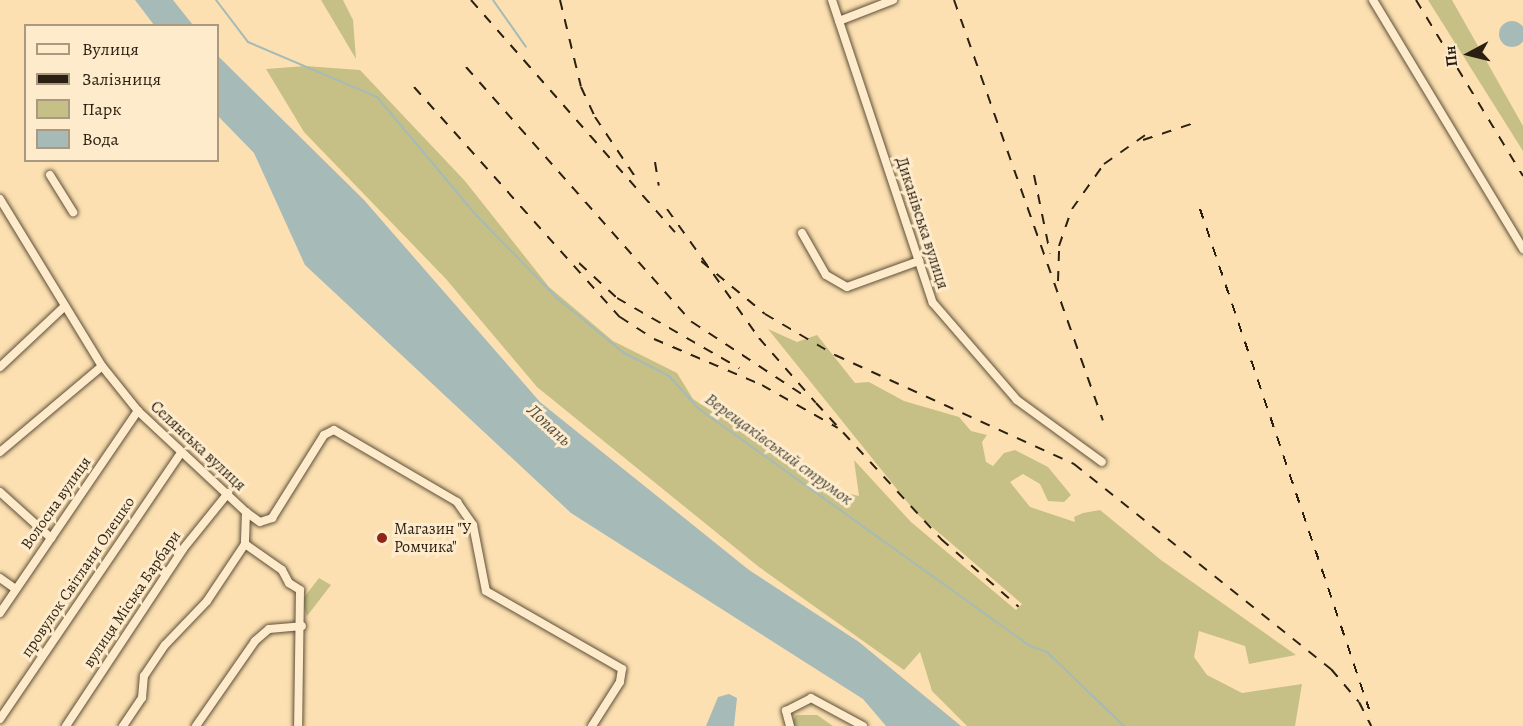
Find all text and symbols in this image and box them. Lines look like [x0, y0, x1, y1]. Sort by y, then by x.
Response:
legend [24, 24, 219, 162]
north arrow [1439, 24, 1499, 84]
text: Вулиця [82, 37, 139, 61]
text: Пн [1439, 44, 1463, 68]
text: Залізниця [82, 67, 161, 91]
text: Парк [82, 97, 122, 121]
text: Вода [82, 127, 119, 151]
street label: Диканівська вулиця [892, 155, 952, 291]
water label: Верещаківський струмок [701, 388, 857, 510]
street label: Селянська вулиця [146, 397, 250, 495]
water label: Лопань [522, 399, 576, 451]
street label: Волосна вулиця [17, 453, 95, 553]
street label: провулок Світлани Олешко [17, 493, 139, 661]
place label: Магазин "У Ромчика" [394, 519, 472, 557]
street label: вулиця Міська Барбари [79, 527, 185, 671]
marker: Магазин "У Ромчика" [375, 531, 389, 545]

